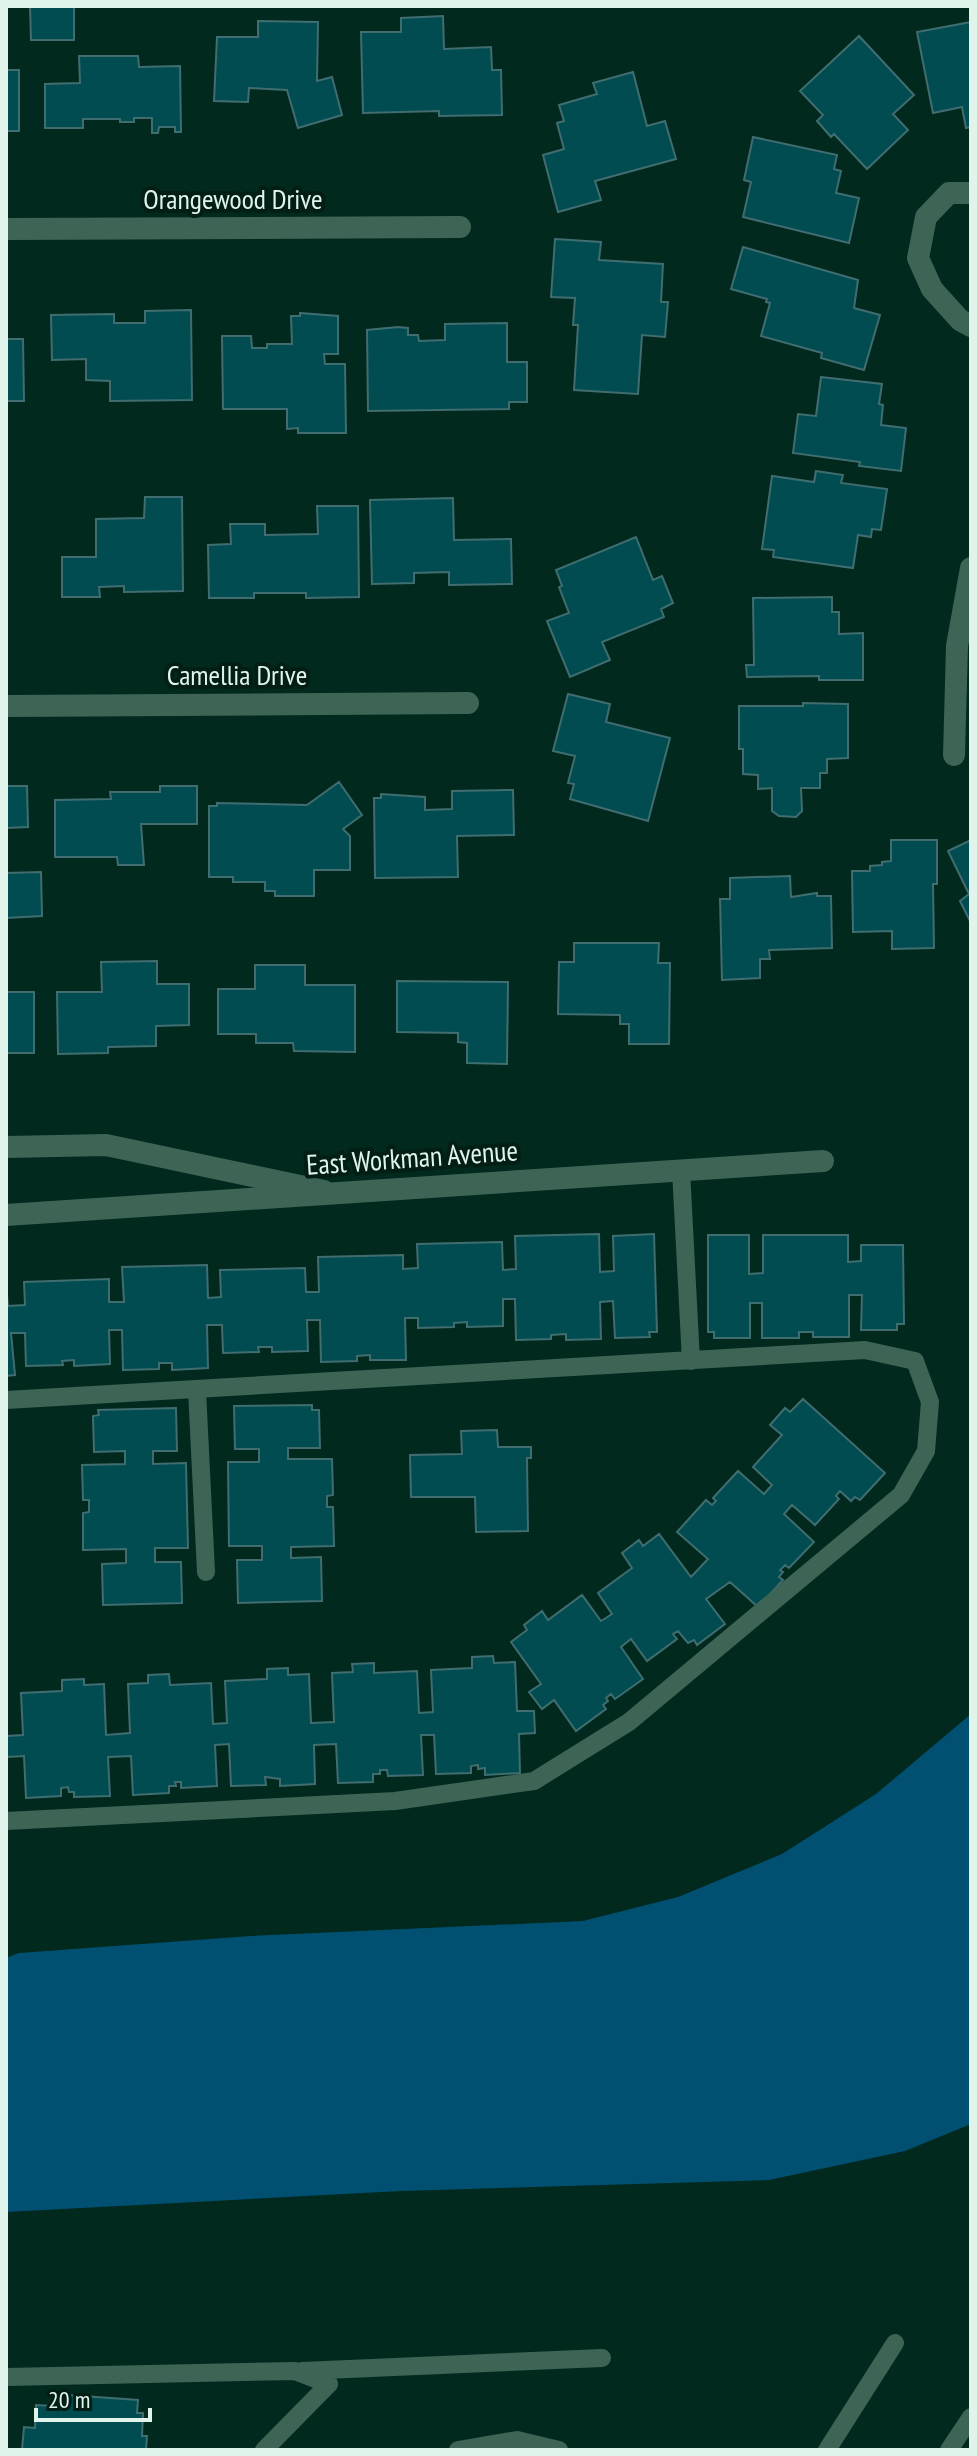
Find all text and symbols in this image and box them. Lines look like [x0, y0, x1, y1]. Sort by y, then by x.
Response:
street label: Orangewood Drive [143, 180, 323, 217]
street label: Camellia Drive [167, 656, 307, 693]
street label: East Workman Avenue [305, 1131, 519, 1183]
scale bar [36, 2372, 150, 2422]
text: 20 m [48, 2384, 90, 2415]

